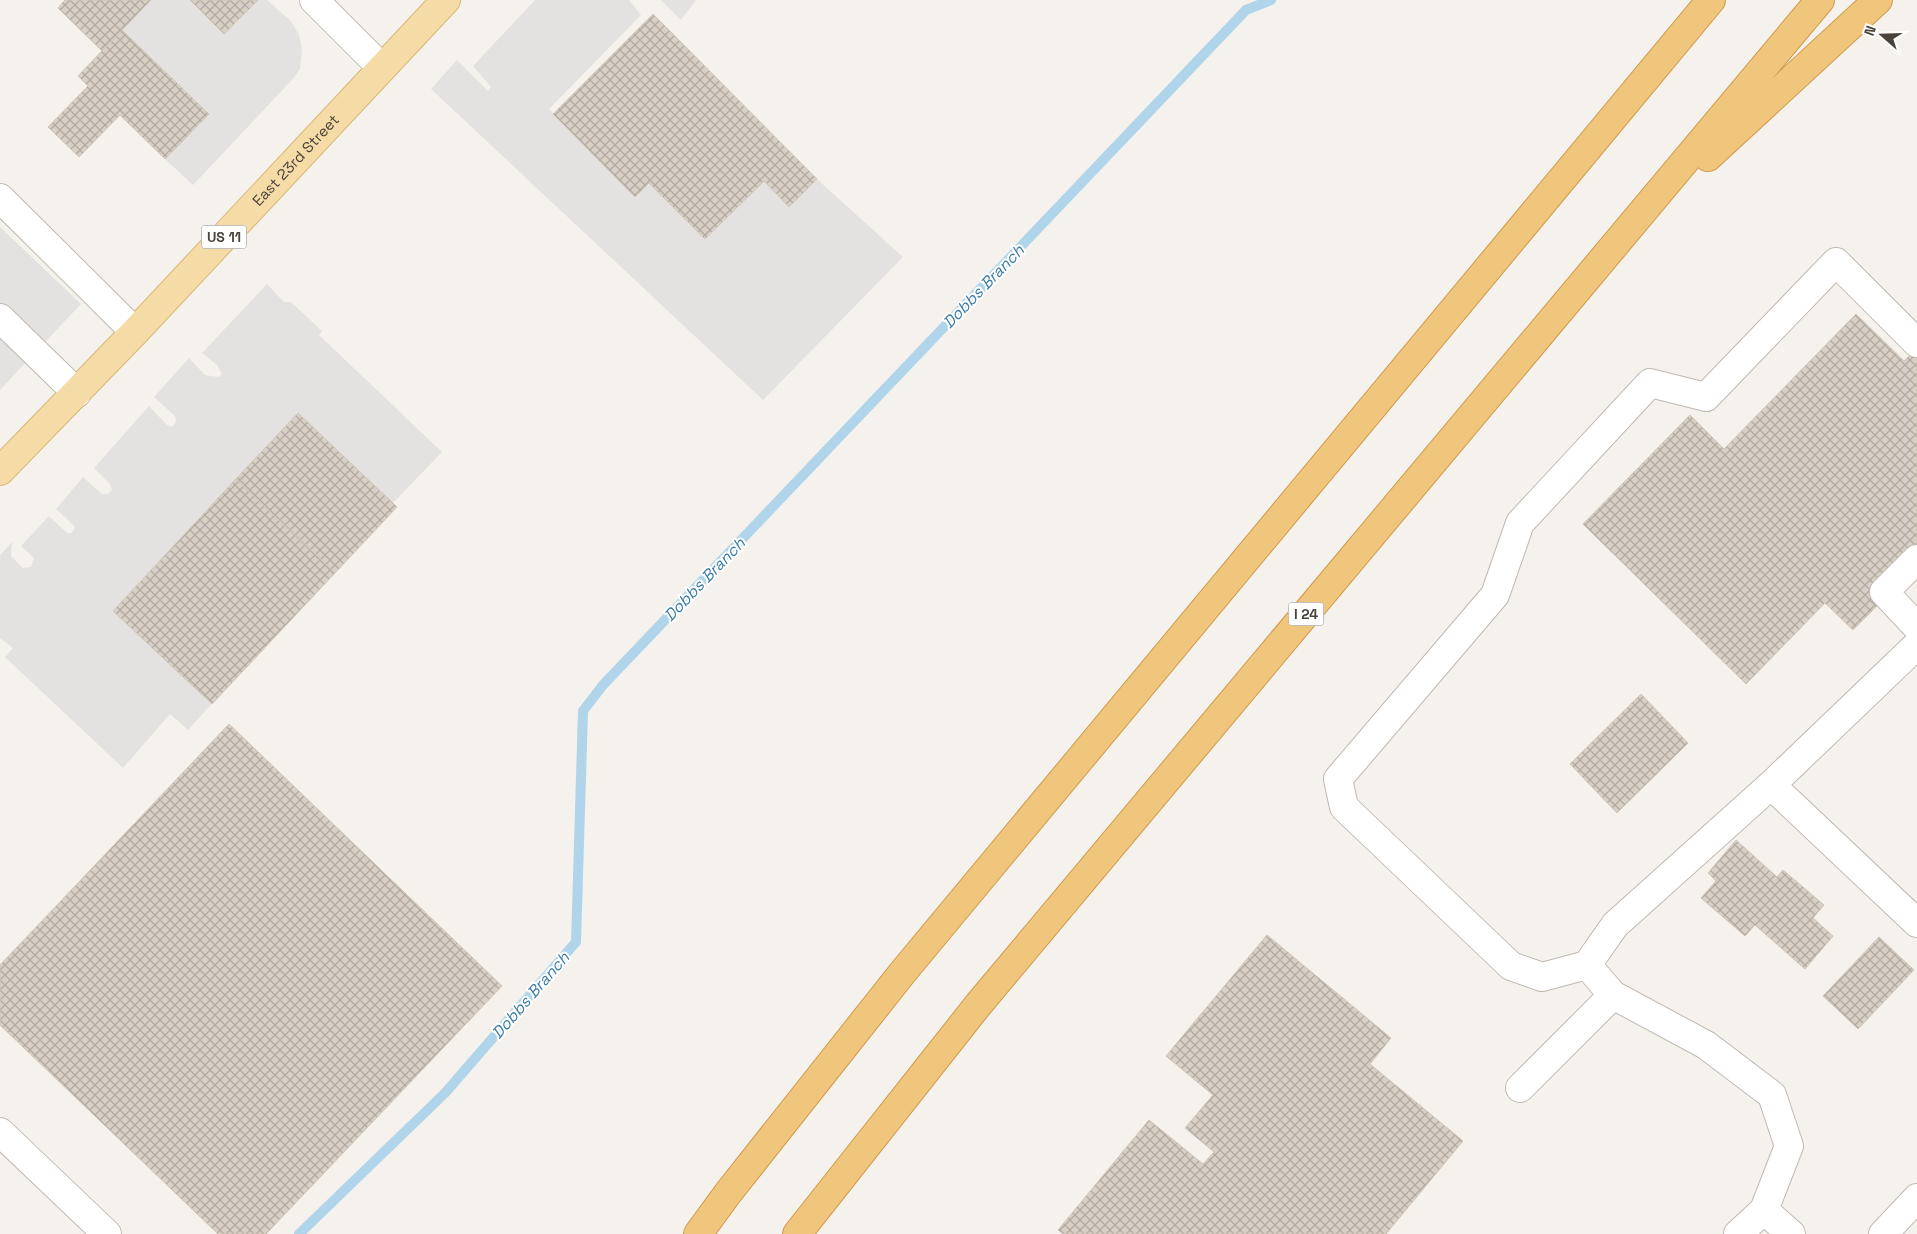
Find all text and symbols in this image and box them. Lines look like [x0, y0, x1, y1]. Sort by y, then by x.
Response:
north arrow [1857, 10, 1907, 60]
text: N [1860, 23, 1880, 38]
street label: East 23rd Street [248, 110, 343, 210]
road number: US 11 [202, 226, 246, 248]
water label: Dobbs Branch [938, 239, 1029, 333]
water label: Dobbs Branch [659, 532, 750, 626]
road number: I 24 [1288, 602, 1324, 626]
water label: Dobbs Branch [487, 947, 575, 1043]

